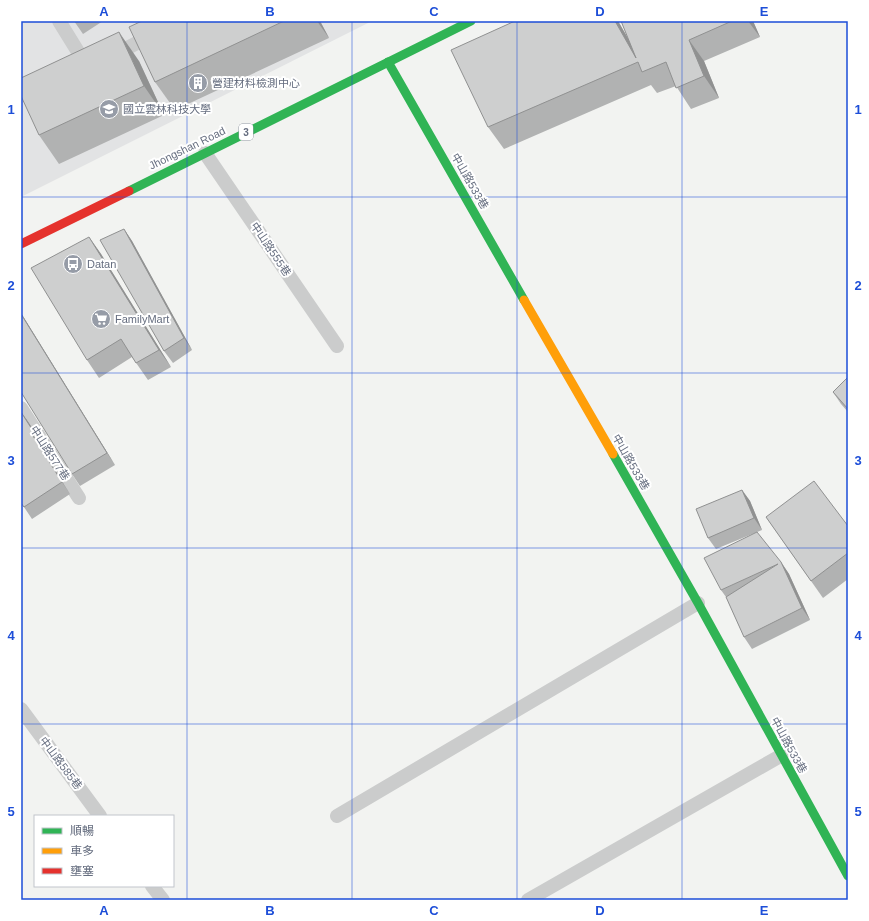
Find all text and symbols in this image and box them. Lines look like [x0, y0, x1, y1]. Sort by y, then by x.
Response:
text: A [99, 4, 109, 19]
text: B [265, 4, 275, 19]
text: C [429, 4, 439, 19]
text: D [595, 4, 605, 19]
text: E [760, 4, 769, 19]
building icon: 營建材料檢測中心 [187, 72, 209, 94]
place label: 營建材料檢測中心 [212, 77, 300, 89]
school or university icon: 國立雲林科技大學 [98, 98, 120, 120]
text: 1 [7, 102, 15, 117]
text: 1 [854, 102, 862, 117]
place label: 國立雲林科技大學 [123, 103, 211, 115]
street label: Jhongshan Road [147, 124, 227, 172]
road number: 3 [239, 124, 253, 140]
street label: 中山路533巷 [449, 151, 491, 211]
street label: 中山路555巷 [249, 220, 293, 278]
bus stop icon: Datan [62, 253, 84, 275]
place label: Datan [87, 258, 116, 270]
text: 2 [7, 278, 15, 293]
text: 2 [854, 278, 862, 293]
supermarket icon: FamilyMart [90, 308, 112, 330]
place label: FamilyMart [115, 313, 169, 325]
street label: 中山路577巷 [28, 424, 72, 482]
street label: 中山路533巷 [610, 432, 652, 492]
text: 3 [7, 453, 15, 468]
text: 3 [854, 453, 862, 468]
text: 4 [7, 628, 15, 643]
text: 4 [854, 628, 862, 643]
street label: 中山路533巷 [769, 715, 809, 775]
street label: 中山路585巷 [37, 734, 85, 792]
text: 5 [7, 804, 15, 819]
text: 5 [854, 804, 862, 819]
legend [34, 815, 174, 887]
text: 順暢 [70, 824, 94, 838]
text: 車多 [70, 844, 94, 858]
text: 壅塞 [70, 864, 94, 878]
text: A [99, 903, 109, 918]
text: B [265, 903, 275, 918]
text: C [429, 903, 439, 918]
text: D [595, 903, 605, 918]
text: E [760, 903, 769, 918]

